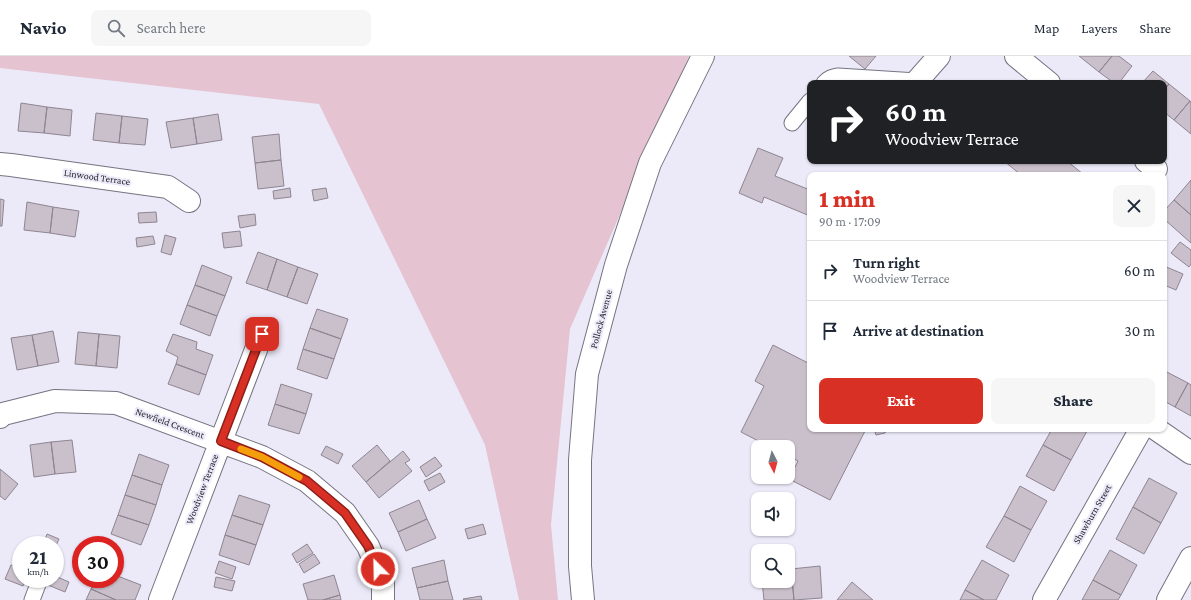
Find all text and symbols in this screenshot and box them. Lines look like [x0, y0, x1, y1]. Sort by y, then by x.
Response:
search box [91, 10, 371, 46]
text: Navio [20, 17, 67, 38]
icon: search [105, 17, 127, 39]
text: Search here [137, 20, 206, 36]
text: Map [1034, 20, 1059, 36]
text: Layers [1081, 20, 1118, 36]
text: Share [1140, 20, 1171, 36]
icon: right [819, 96, 871, 148]
text: 60 m [885, 96, 946, 127]
text: Woodview Terrace [885, 129, 1019, 149]
street label: Linwood Terrace [63, 167, 131, 187]
text: 1 min [819, 185, 875, 212]
button: close [1113, 185, 1155, 227]
text: 90 m · 17:09 [819, 214, 881, 229]
text: Turn right [853, 255, 920, 271]
icon: right [819, 260, 841, 282]
text: 60 m [1124, 263, 1155, 279]
text: Woodview Terrace [853, 271, 950, 286]
street label: Pollock Avenue [588, 288, 614, 350]
pin [245, 317, 279, 351]
icon: arrive [819, 320, 841, 342]
icon: arrive [251, 323, 273, 345]
text: Arrive at destination [853, 323, 984, 339]
text: 30 m [1125, 323, 1155, 339]
button: Exit [819, 378, 983, 424]
button: Share [991, 378, 1155, 424]
street label: Newfield Crescent [134, 405, 207, 441]
north arrow [751, 440, 795, 484]
map controls [751, 440, 795, 588]
street label: Woodview Terrace [184, 452, 221, 526]
street label: Shawburn Street [1071, 482, 1114, 546]
button: sound [751, 492, 795, 536]
speed limit sign: 30 [72, 536, 124, 588]
button: search [751, 544, 795, 588]
text: 21 [29, 546, 47, 568]
position arrow [357, 548, 399, 590]
text: km/h [27, 566, 49, 577]

